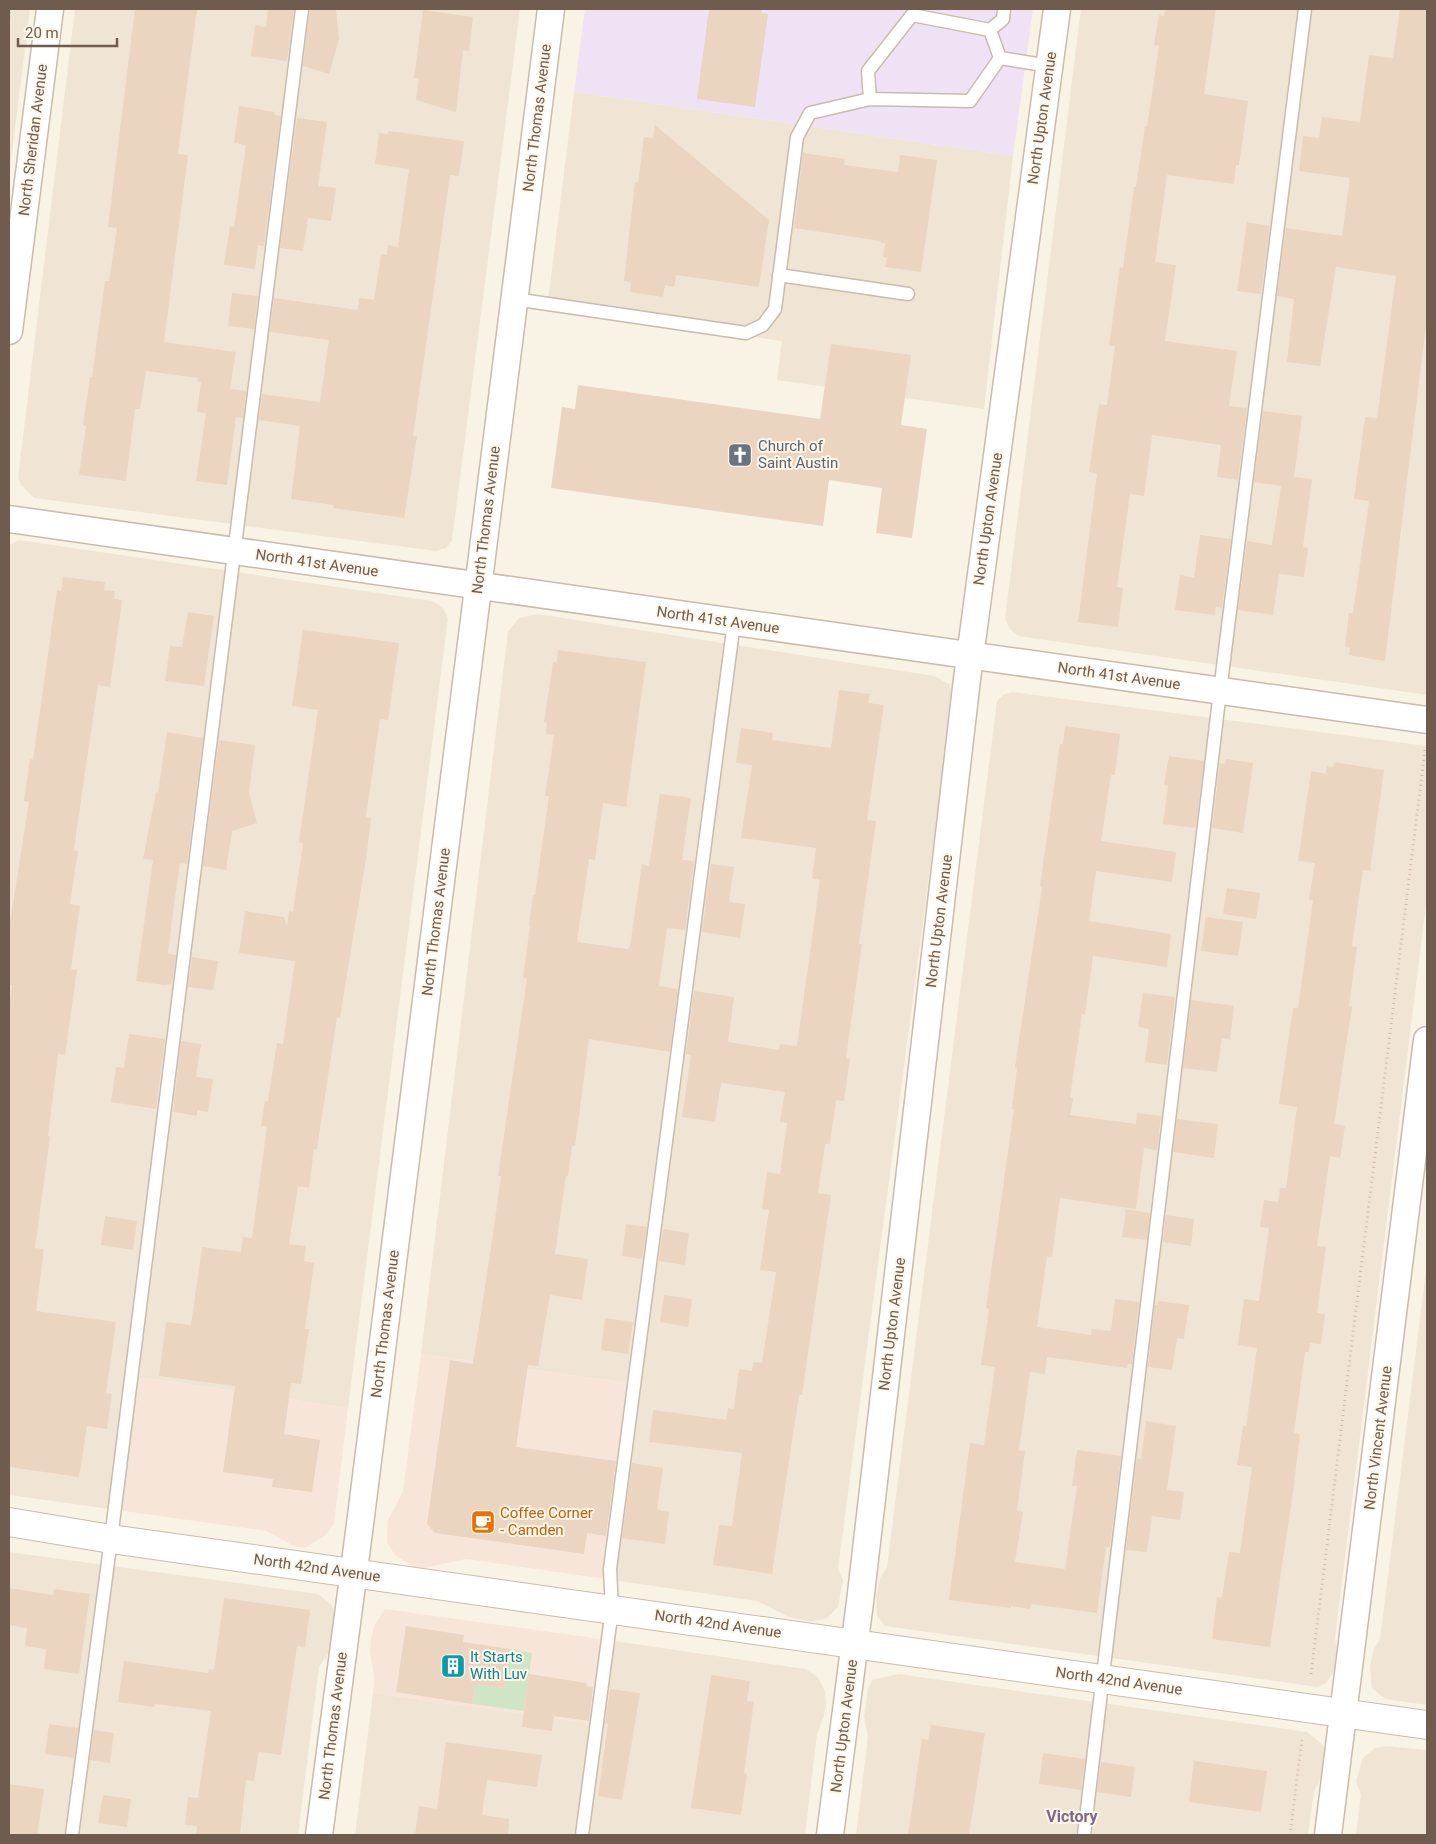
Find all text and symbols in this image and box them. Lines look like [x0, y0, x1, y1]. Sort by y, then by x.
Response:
scale bar [18, 15, 116, 47]
text: 20 m [25, 24, 59, 42]
street label: North Thomas Avenue [519, 43, 555, 193]
street label: North Upton Avenue [1024, 50, 1060, 186]
street label: North Sheridan Avenue [15, 63, 51, 217]
place label: Church of Saint Austin [758, 437, 838, 472]
church icon: Church of Saint Austin [727, 442, 753, 468]
street label: North Thomas Avenue [468, 445, 504, 595]
street label: North Upton Avenue [970, 451, 1006, 587]
street label: North 41st Avenue [254, 545, 380, 581]
street label: North 41st Avenue [655, 602, 781, 638]
street label: North 41st Avenue [1056, 658, 1182, 694]
street label: North Thomas Avenue [418, 847, 454, 997]
street label: North Upton Avenue [922, 853, 956, 989]
street label: North Thomas Avenue [367, 1249, 403, 1399]
street label: North Upton Avenue [875, 1256, 909, 1392]
street label: North Vincent Avenue [1360, 1365, 1396, 1511]
place label: Coffee Corner - Camden [500, 1504, 593, 1539]
cafe icon: Coffee Corner - Camden [470, 1509, 496, 1535]
street label: North 42nd Avenue [252, 1550, 382, 1586]
street label: North 42nd Avenue [653, 1606, 783, 1642]
place label: It Starts With Luv [470, 1648, 527, 1683]
street label: North Thomas Avenue [315, 1651, 351, 1801]
building icon: It Starts With Luv [440, 1653, 466, 1679]
street label: North Upton Avenue [827, 1658, 861, 1794]
street label: North 42nd Avenue [1054, 1663, 1184, 1699]
district label: Victory [1046, 1807, 1099, 1826]

